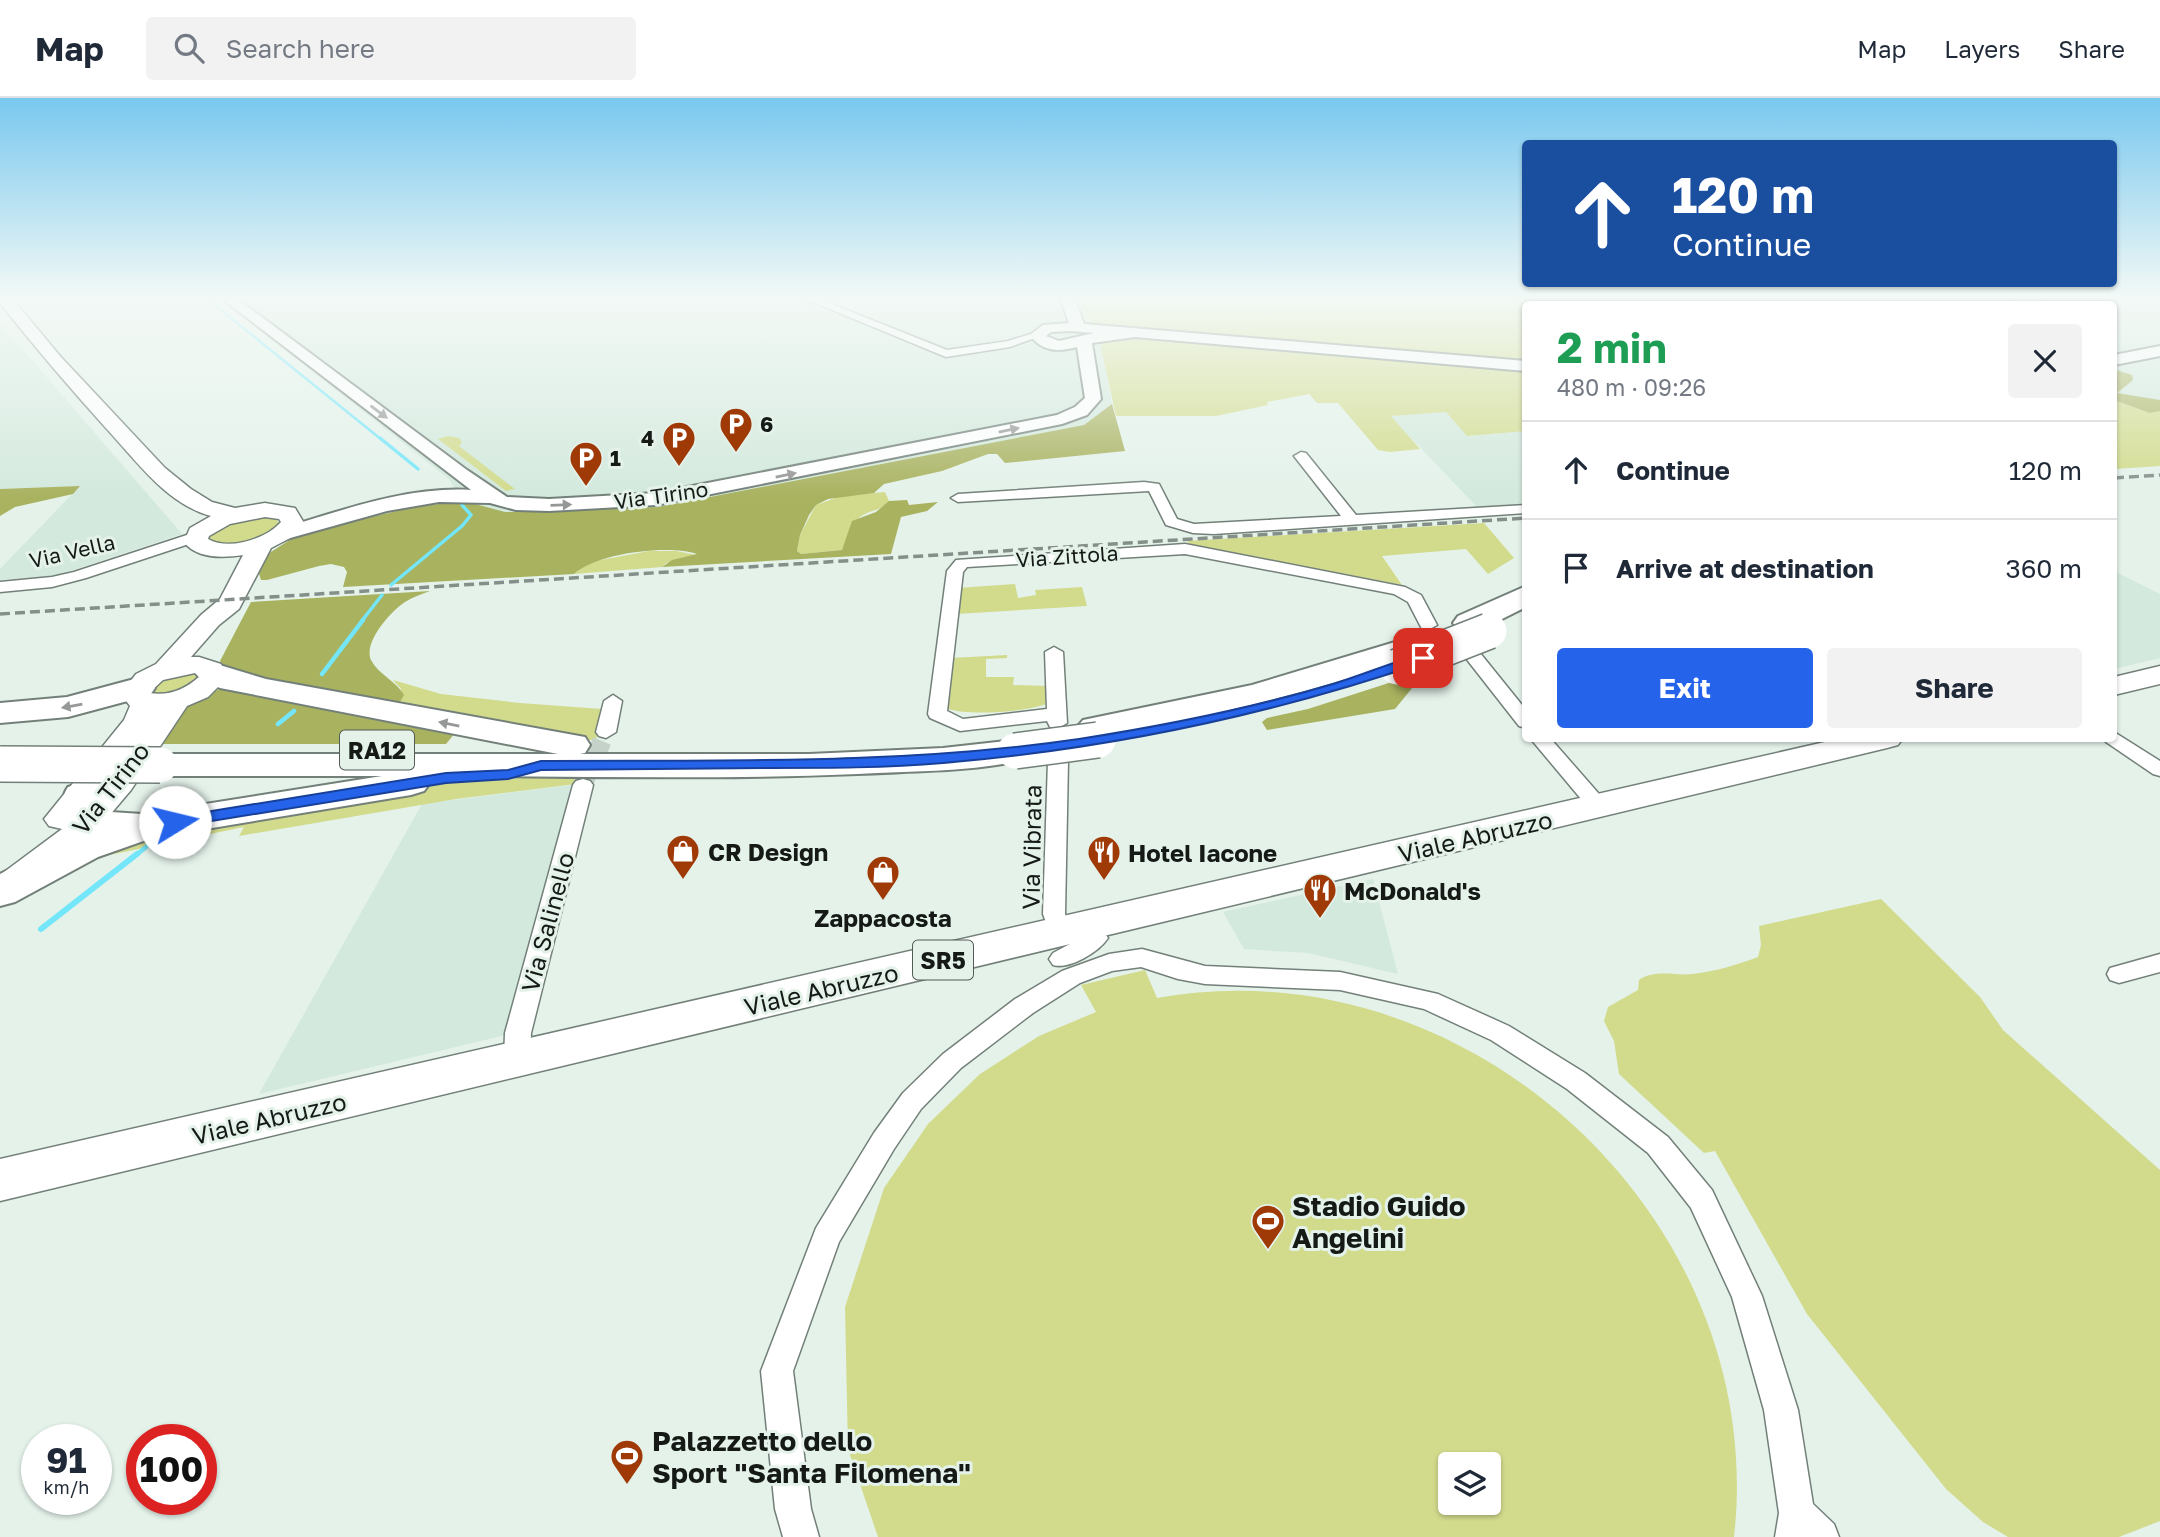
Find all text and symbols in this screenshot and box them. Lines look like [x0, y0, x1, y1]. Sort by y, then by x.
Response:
search box [146, 17, 636, 80]
text: Map [35, 29, 104, 68]
icon: search [170, 29, 208, 67]
text: Search here [226, 33, 375, 64]
text: Map [1857, 34, 1906, 63]
text: Layers [1944, 34, 2020, 63]
text: Share [2058, 34, 2125, 63]
text: 120 m [1672, 165, 1814, 224]
icon: ahead [1557, 168, 1648, 259]
text: Continue [1672, 225, 1811, 263]
text: 2 min [1557, 322, 1667, 372]
button: close [2008, 324, 2082, 398]
text: 480 m · 09:26 [1557, 373, 1706, 401]
one-way arrow [369, 405, 388, 419]
parking icon: 6 [717, 405, 755, 454]
place label: 6 [760, 411, 773, 437]
parking icon: 4 [660, 419, 698, 468]
place label: 4 [641, 425, 654, 451]
one-way arrow [998, 425, 1020, 436]
parking icon: 1 [567, 439, 605, 488]
place label: 1 [610, 445, 621, 471]
icon: ahead [1557, 451, 1595, 489]
text: Continue [1616, 455, 1730, 486]
text: 120 m [2009, 455, 2082, 486]
one-way arrow [775, 469, 797, 480]
street label: Via Tirino [612, 476, 710, 514]
one-way arrow [551, 499, 573, 510]
street label: Via Vella [27, 529, 117, 573]
street label: Via Zittola [1015, 539, 1119, 573]
icon: arrive [1557, 549, 1595, 587]
text: Arrive at destination [1616, 553, 1874, 584]
text: 360 m [2005, 553, 2082, 584]
pin [1393, 628, 1453, 688]
icon: arrive [1404, 639, 1442, 677]
button: Exit [1557, 648, 1813, 728]
button: Share [1827, 648, 2082, 728]
one-way arrow [61, 700, 83, 711]
one-way arrow [437, 719, 459, 730]
road number: RA12 [340, 730, 414, 770]
street label: Via Tirino [65, 736, 155, 840]
street label: Via Vibrata [1015, 784, 1047, 910]
position arrow [138, 785, 212, 859]
street label: Viale Abruzzo [1395, 804, 1555, 868]
shop icon: CR Design [664, 832, 702, 881]
restaurant icon: Hotel Iacone [1085, 833, 1123, 882]
place label: CR Design [708, 837, 828, 866]
place label: Hotel Iacone [1128, 838, 1277, 867]
street label: Via Salinello [514, 849, 580, 995]
shop icon: Zappacosta [864, 853, 902, 902]
restaurant icon: McDonald's [1301, 871, 1339, 920]
place label: McDonald's [1344, 876, 1481, 905]
place label: Zappacosta [814, 903, 952, 932]
road number: SR5 [913, 940, 973, 980]
street label: Viale Abruzzo [741, 957, 901, 1021]
street label: Viale Abruzzo [189, 1086, 349, 1150]
place label: Stadio Guido Angelini [1292, 1189, 1466, 1254]
sports icon: Stadio Guido Angelini [1249, 1202, 1287, 1251]
speed limit sign: 100 [126, 1424, 217, 1515]
place label: Palazzetto dello Sport "Santa Filomena" [652, 1424, 971, 1489]
sports icon: Palazzetto dello Sport "Santa Filomena" [608, 1437, 646, 1486]
text: 91 [46, 1439, 87, 1481]
map controls [1438, 1452, 1501, 1515]
button: layers [1438, 1452, 1501, 1515]
text: km/h [44, 1476, 89, 1498]

